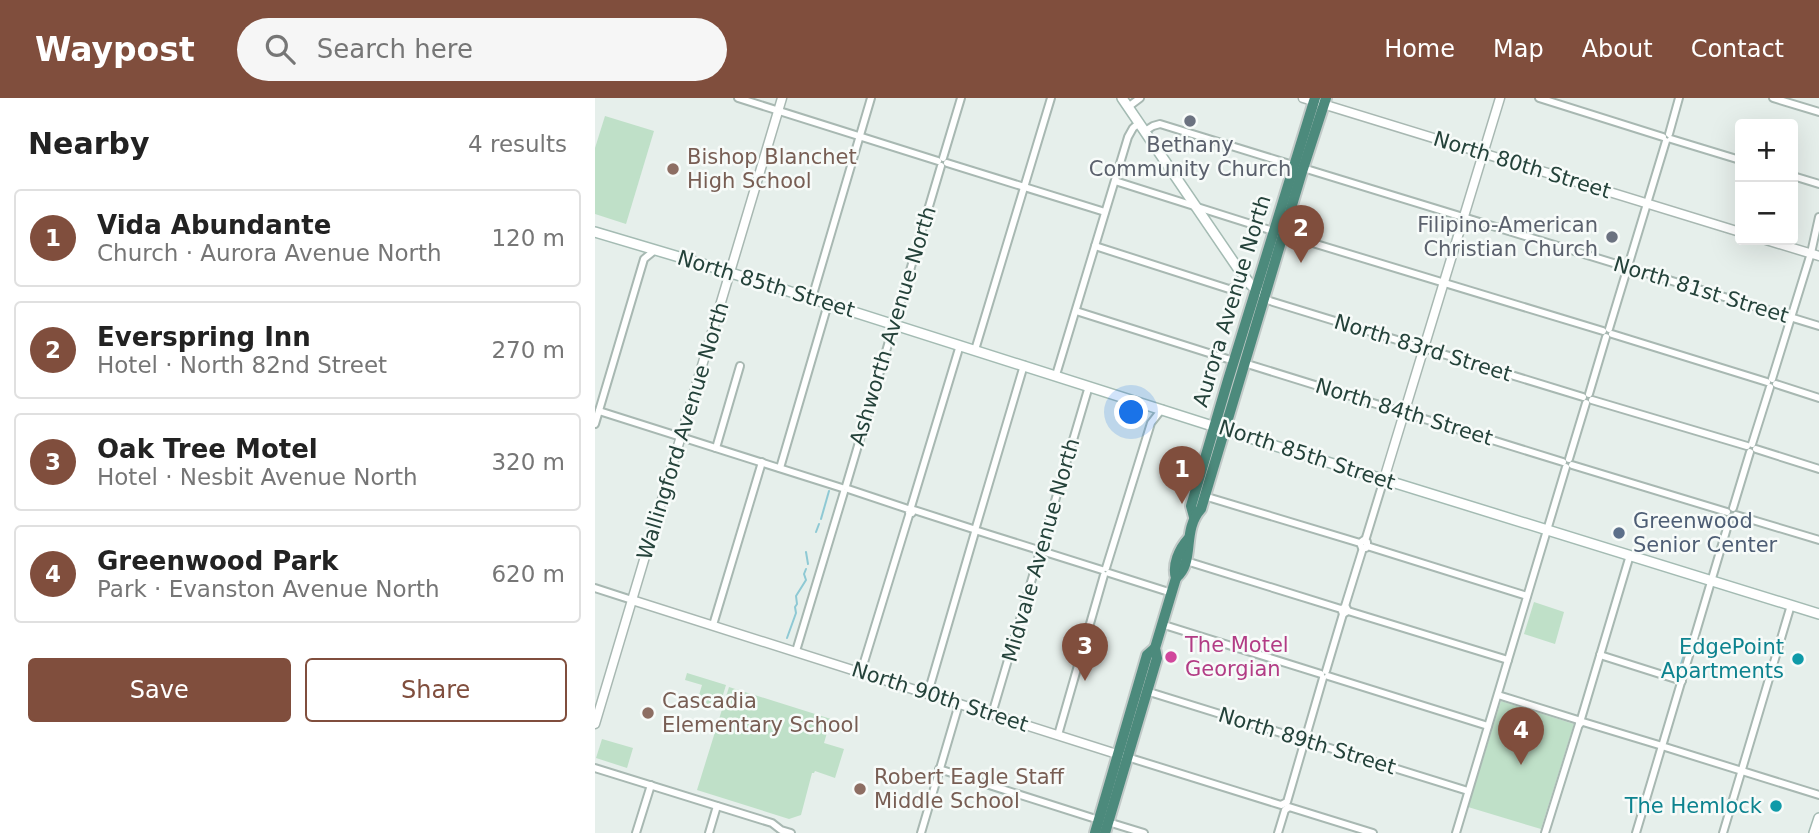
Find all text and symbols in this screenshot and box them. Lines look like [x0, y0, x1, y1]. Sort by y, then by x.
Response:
search box [237, 18, 727, 81]
text: Waypost [35, 30, 195, 69]
icon: search [261, 30, 299, 68]
text: Search here [317, 34, 473, 64]
text: Home [1384, 35, 1455, 63]
text: Map [1493, 35, 1544, 63]
text: About [1582, 35, 1653, 63]
text: Contact [1691, 35, 1784, 63]
marker: Bethany Community Church [1182, 113, 1198, 129]
map controls [1735, 119, 1798, 245]
button: + [1735, 119, 1798, 182]
text: Nearby [28, 126, 150, 161]
street label: North 80th Street [1430, 127, 1614, 203]
text: 4 results [468, 131, 567, 157]
place label: Bethany Community Church [1089, 133, 1291, 181]
place label: Bishop Blanchet High School [687, 145, 857, 193]
marker: Bishop Blanchet High School [665, 161, 681, 177]
button: − [1735, 182, 1798, 245]
street label: Aurora Avenue North [1188, 192, 1276, 410]
street label: Ashworth Avenue North [845, 203, 941, 449]
pin: 2 [1278, 205, 1324, 263]
text: Vida Abundante [97, 210, 331, 240]
place label: Filipino-American Christian Church [1417, 213, 1598, 261]
text: 1 [45, 225, 61, 251]
text: 120 m [491, 225, 565, 251]
marker: Filipino-American Christian Church [1604, 229, 1620, 245]
text: Church · Aurora Avenue North [97, 240, 442, 266]
street label: North 85th Street [674, 246, 858, 322]
street label: North 81st Street [1611, 252, 1791, 328]
street label: Wallingford Avenue North [632, 299, 734, 563]
street label: North 83rd Street [1331, 310, 1515, 386]
text: Everspring Inn [97, 322, 311, 352]
text: 2 [45, 337, 61, 363]
text: 270 m [491, 337, 565, 363]
text: Hotel · North 82nd Street [97, 352, 387, 378]
street label: North 84th Street [1312, 374, 1496, 450]
your location [1114, 395, 1148, 429]
street label: North 85th Street [1216, 415, 1398, 495]
text: Oak Tree Motel [97, 434, 318, 464]
street label: Midvale Avenue North [998, 435, 1084, 665]
pin: 1 [1159, 446, 1205, 504]
text: 3 [45, 449, 61, 475]
text: 320 m [491, 449, 565, 475]
text: Hotel · Nesbit Avenue North [97, 464, 418, 490]
place label: Greenwood Senior Center [1633, 509, 1778, 557]
marker: Greenwood Senior Center [1611, 525, 1627, 541]
text: Greenwood Park [97, 546, 338, 576]
text: 4 [45, 561, 61, 587]
text: 620 m [491, 561, 565, 587]
text: Park · Evanston Avenue North [97, 576, 440, 602]
pin: 3 [1062, 623, 1108, 681]
place label: The Motel Georgian [1184, 633, 1289, 681]
place label: EdgePoint Apartments [1661, 635, 1784, 683]
marker: The Motel Georgian [1163, 649, 1179, 665]
marker: EdgePoint Apartments [1790, 651, 1806, 667]
street label: North 90th Street [849, 657, 1031, 737]
button: Save [28, 658, 291, 722]
button: Share [305, 658, 567, 722]
place label: Cascadia Elementary School [662, 689, 859, 737]
street label: North 89th Street [1215, 703, 1399, 779]
marker: Cascadia Elementary School [640, 705, 656, 721]
pin: 4 [1498, 707, 1544, 765]
place label: Robert Eagle Staff Middle School [874, 765, 1065, 813]
marker: Robert Eagle Staff Middle School [852, 781, 868, 797]
place label: The Hemlock [1624, 794, 1763, 818]
marker: The Hemlock [1768, 798, 1784, 814]

